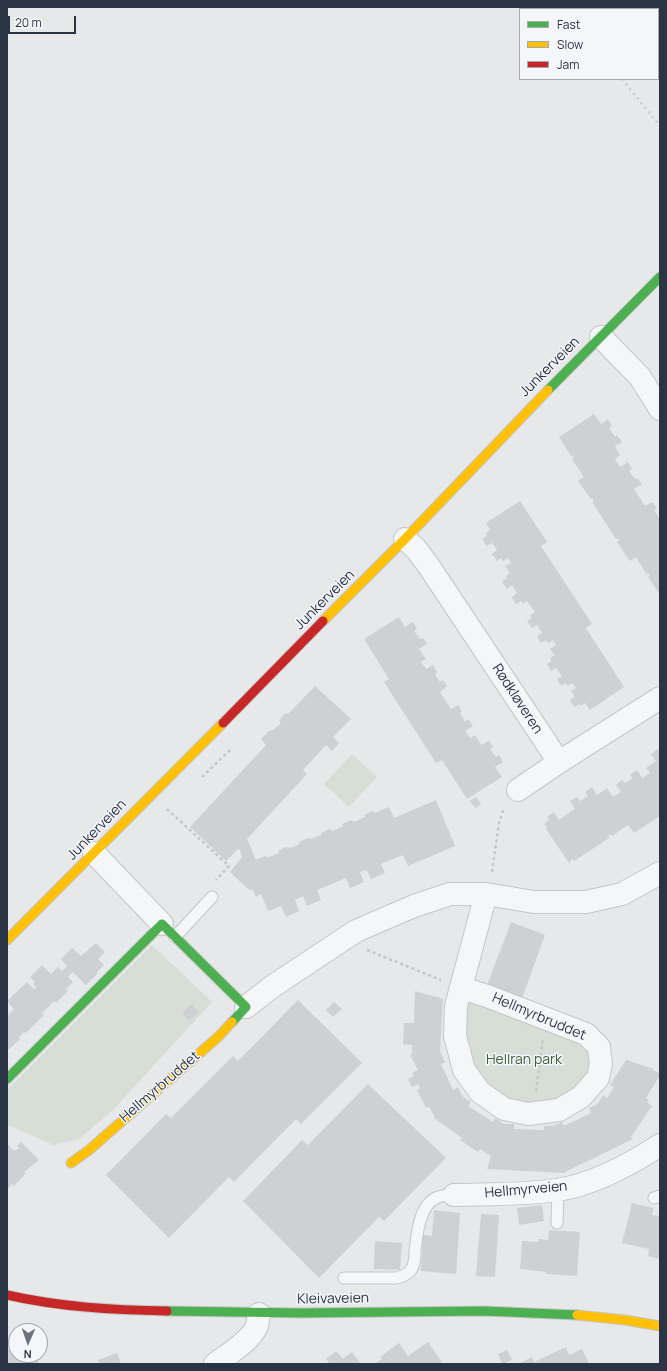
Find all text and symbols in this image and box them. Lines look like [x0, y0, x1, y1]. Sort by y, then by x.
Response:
scale bar [10, 8, 78, 34]
legend [519, 8, 659, 80]
text: 20 m [15, 14, 42, 31]
text: Fast [557, 16, 581, 33]
text: Slow [557, 36, 583, 53]
text: Jam [557, 56, 579, 73]
street label: Junkerveien [517, 334, 583, 400]
street label: Junkerveien [292, 567, 358, 633]
street label: Rødkløveren [488, 661, 546, 737]
street label: Junkerveien [64, 796, 130, 864]
street label: Hellmyrbruddet [490, 990, 588, 1044]
street label: Hellmyrbruddet [117, 1048, 203, 1126]
park label: Hellran park [486, 1052, 562, 1068]
street label: Hellmyrveien [484, 1178, 568, 1202]
street label: Kleivaveien [297, 1290, 369, 1308]
north arrow [8, 1323, 48, 1363]
text: N [23, 1347, 32, 1362]

